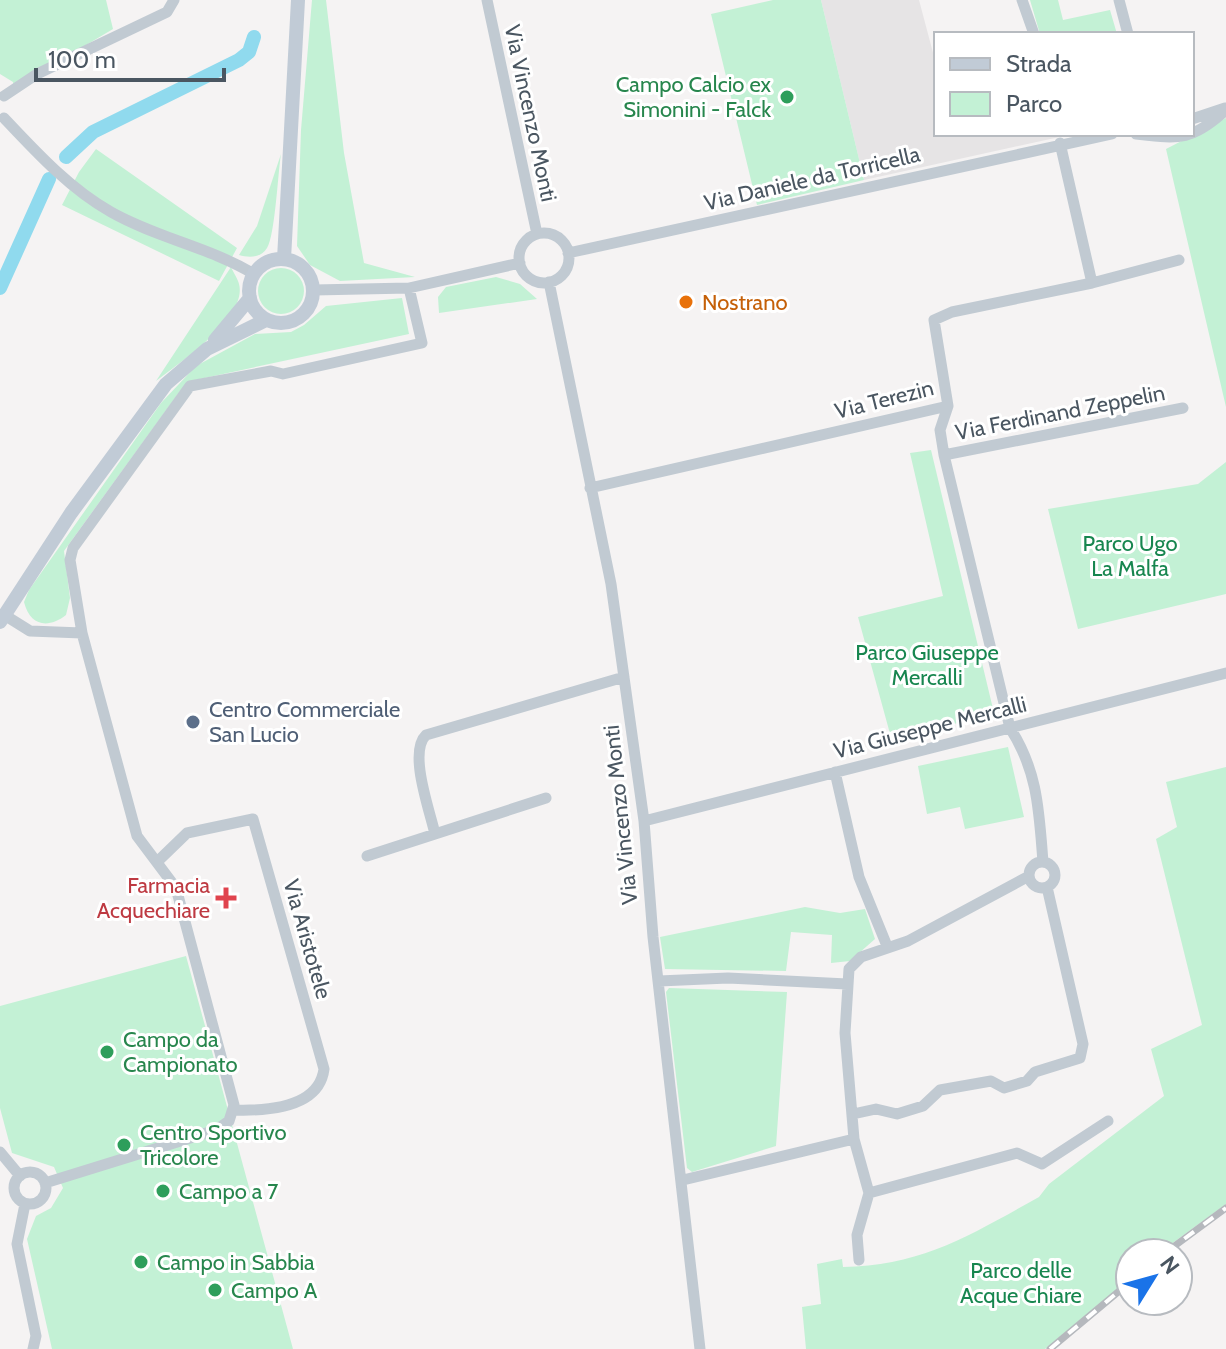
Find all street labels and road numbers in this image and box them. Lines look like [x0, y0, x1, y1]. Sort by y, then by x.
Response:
street label: Via Vincenzo Monti [499, 22, 562, 204]
street label: Via Daniele da Torricella [701, 140, 923, 216]
street label: Via Terezin [832, 374, 936, 425]
street label: Via Ferdinand Zeppelin [953, 379, 1167, 446]
street label: Via Giuseppe Mercalli [831, 690, 1029, 764]
street label: Via Vincenzo Monti [598, 724, 643, 906]
street label: Via Aristotele [278, 876, 337, 1002]

